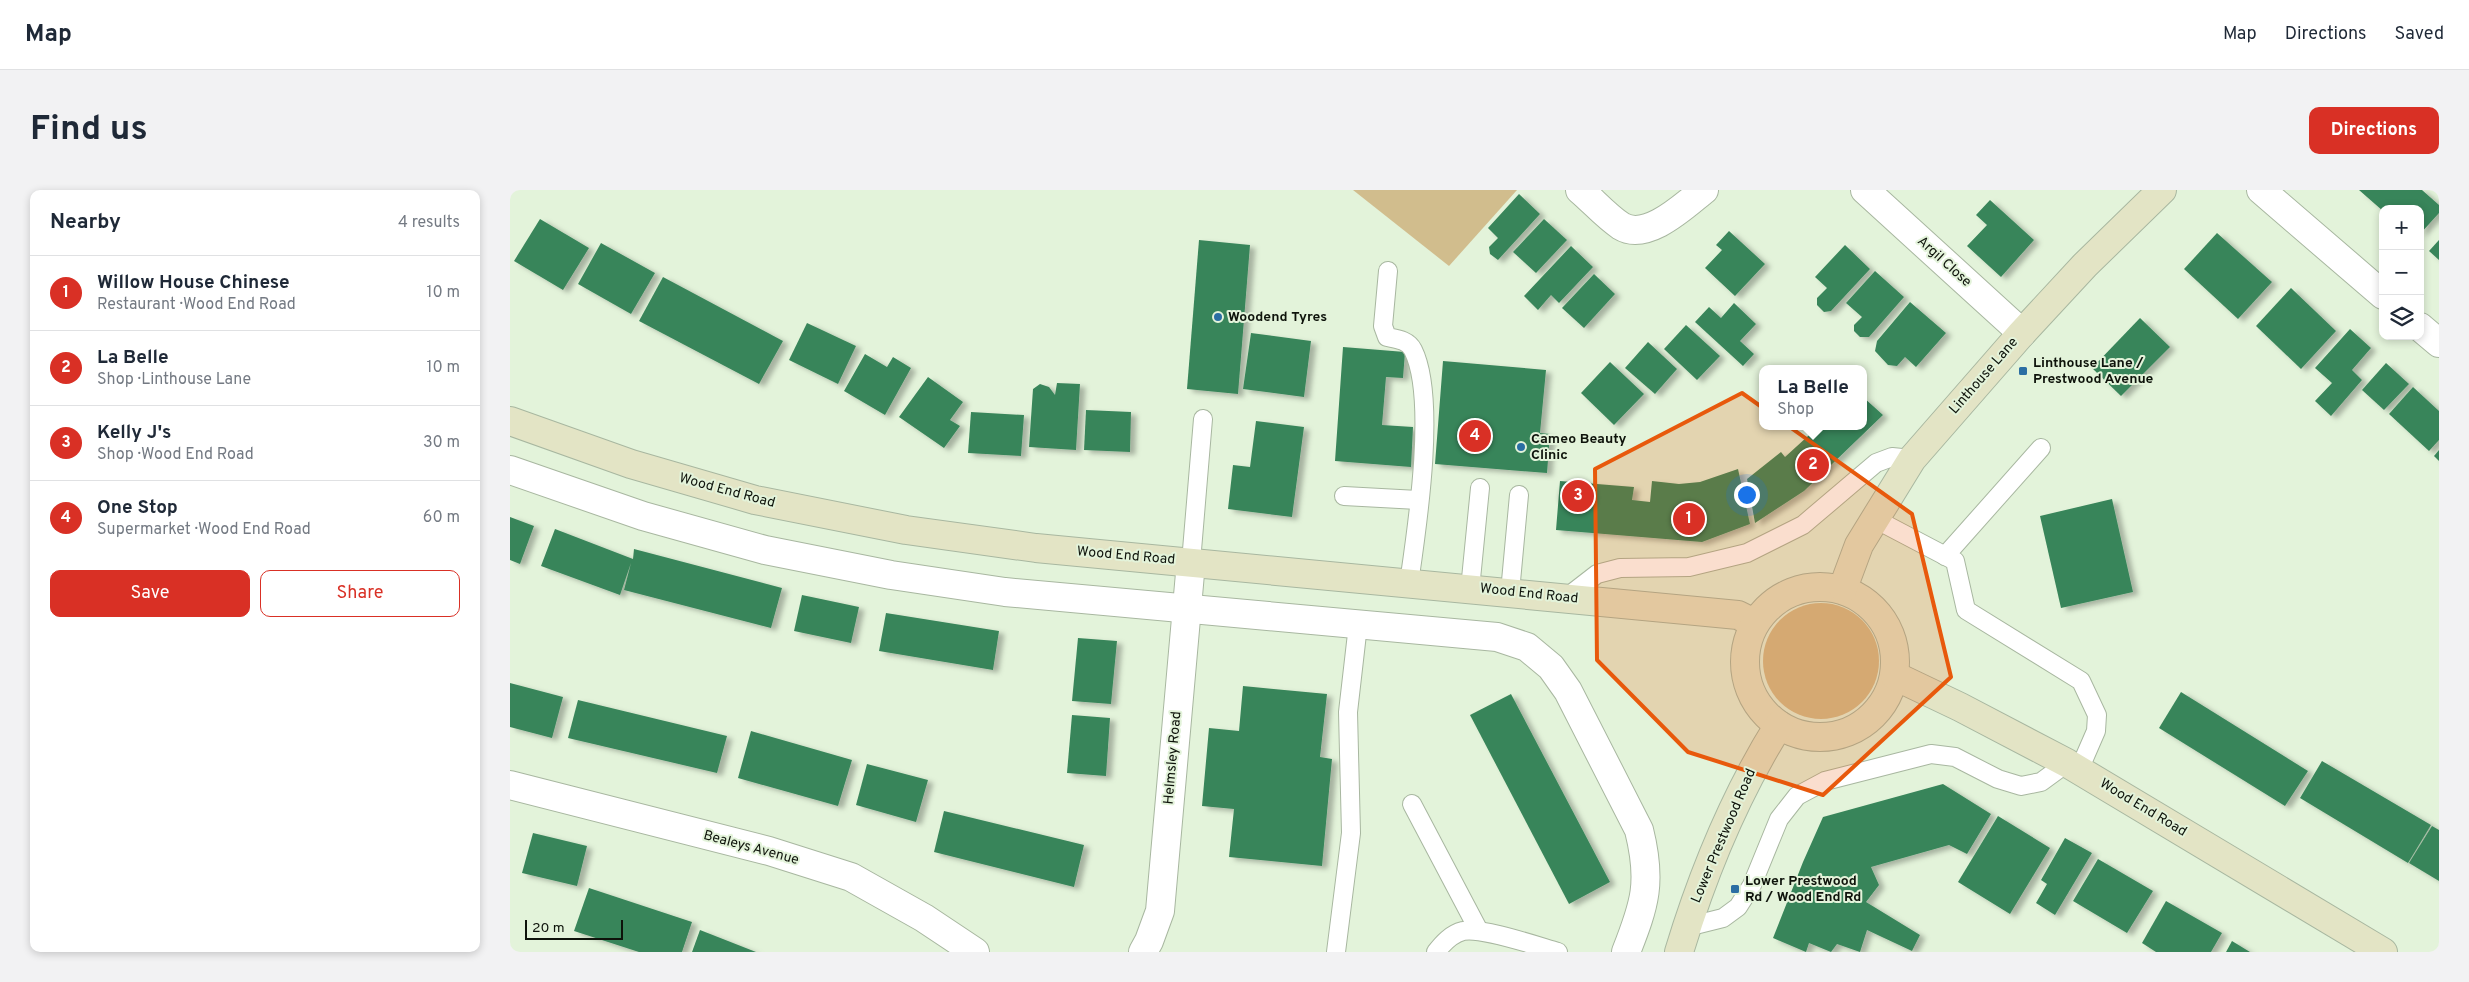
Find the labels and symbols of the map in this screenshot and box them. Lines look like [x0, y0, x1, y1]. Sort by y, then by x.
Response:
street label: Argil Close [1913, 233, 1975, 291]
place label: Woodend Tyres [1228, 309, 1327, 326]
marker: Woodend Tyres [1212, 311, 1224, 323]
street label: Linthouse Lane [1946, 334, 2022, 418]
place label: Linthouse Lane / Prestwood Avenue [2033, 355, 2154, 388]
marker: Linthouse Lane / Prestwood Avenue [2017, 365, 2029, 377]
pin: 4 [1459, 417, 1491, 455]
place label: Cameo Beauty Clinic [1531, 431, 1626, 464]
marker: Cameo Beauty Clinic [1515, 441, 1527, 453]
pin: 2 [1797, 446, 1829, 484]
street label: Wood End Road [677, 470, 777, 512]
pin: 3 [1562, 477, 1594, 515]
your location [1734, 482, 1760, 508]
pin: 1 [1673, 500, 1705, 538]
street label: Wood End Road [1076, 543, 1176, 569]
street label: Wood End Road [1479, 580, 1579, 608]
street label: Helmsley Road [1160, 711, 1186, 805]
street label: Lower Prestwood Road [1688, 766, 1760, 906]
street label: Wood End Road [2096, 775, 2190, 841]
street label: Bealeys Avenue [701, 827, 801, 869]
place label: Lower Prestwood Rd / Wood End Rd [1745, 873, 1861, 906]
marker: Lower Prestwood Rd / Wood End Rd [1729, 883, 1741, 895]
scale bar [525, 917, 622, 940]

